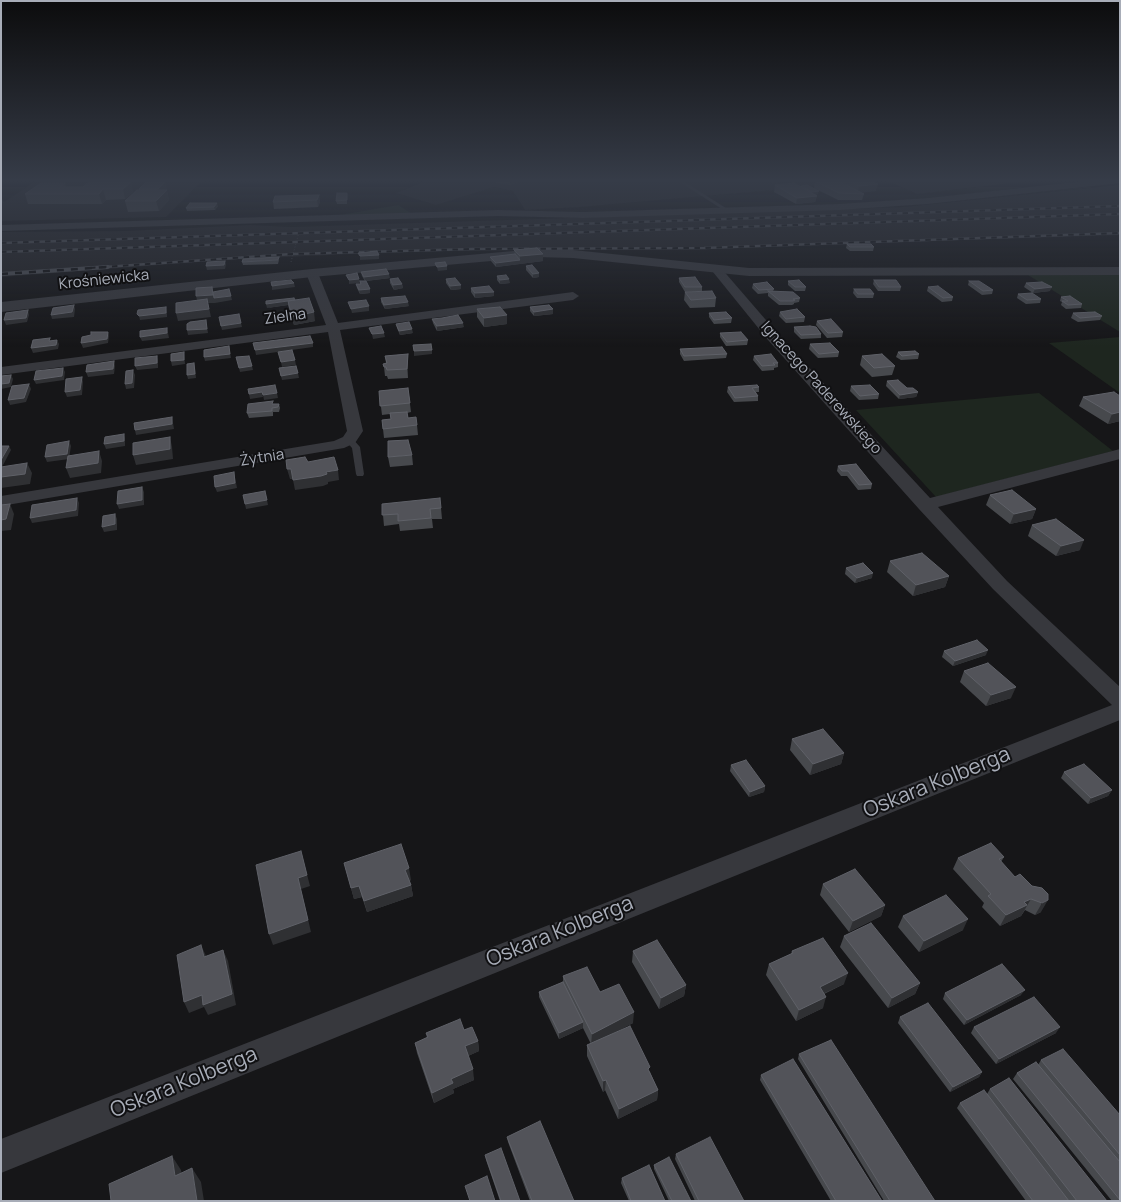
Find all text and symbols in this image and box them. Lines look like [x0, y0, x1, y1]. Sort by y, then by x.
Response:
street label: Krośniewicka [58, 266, 150, 294]
street label: Zielna [263, 305, 307, 329]
street label: Ignacego Paderewskiego [757, 318, 885, 458]
street label: Żytnia [239, 446, 285, 470]
street label: Oskara Kolberga [860, 742, 1014, 824]
street label: Oskara Kolberga [483, 891, 637, 973]
street label: Oskara Kolberga [107, 1042, 261, 1124]

